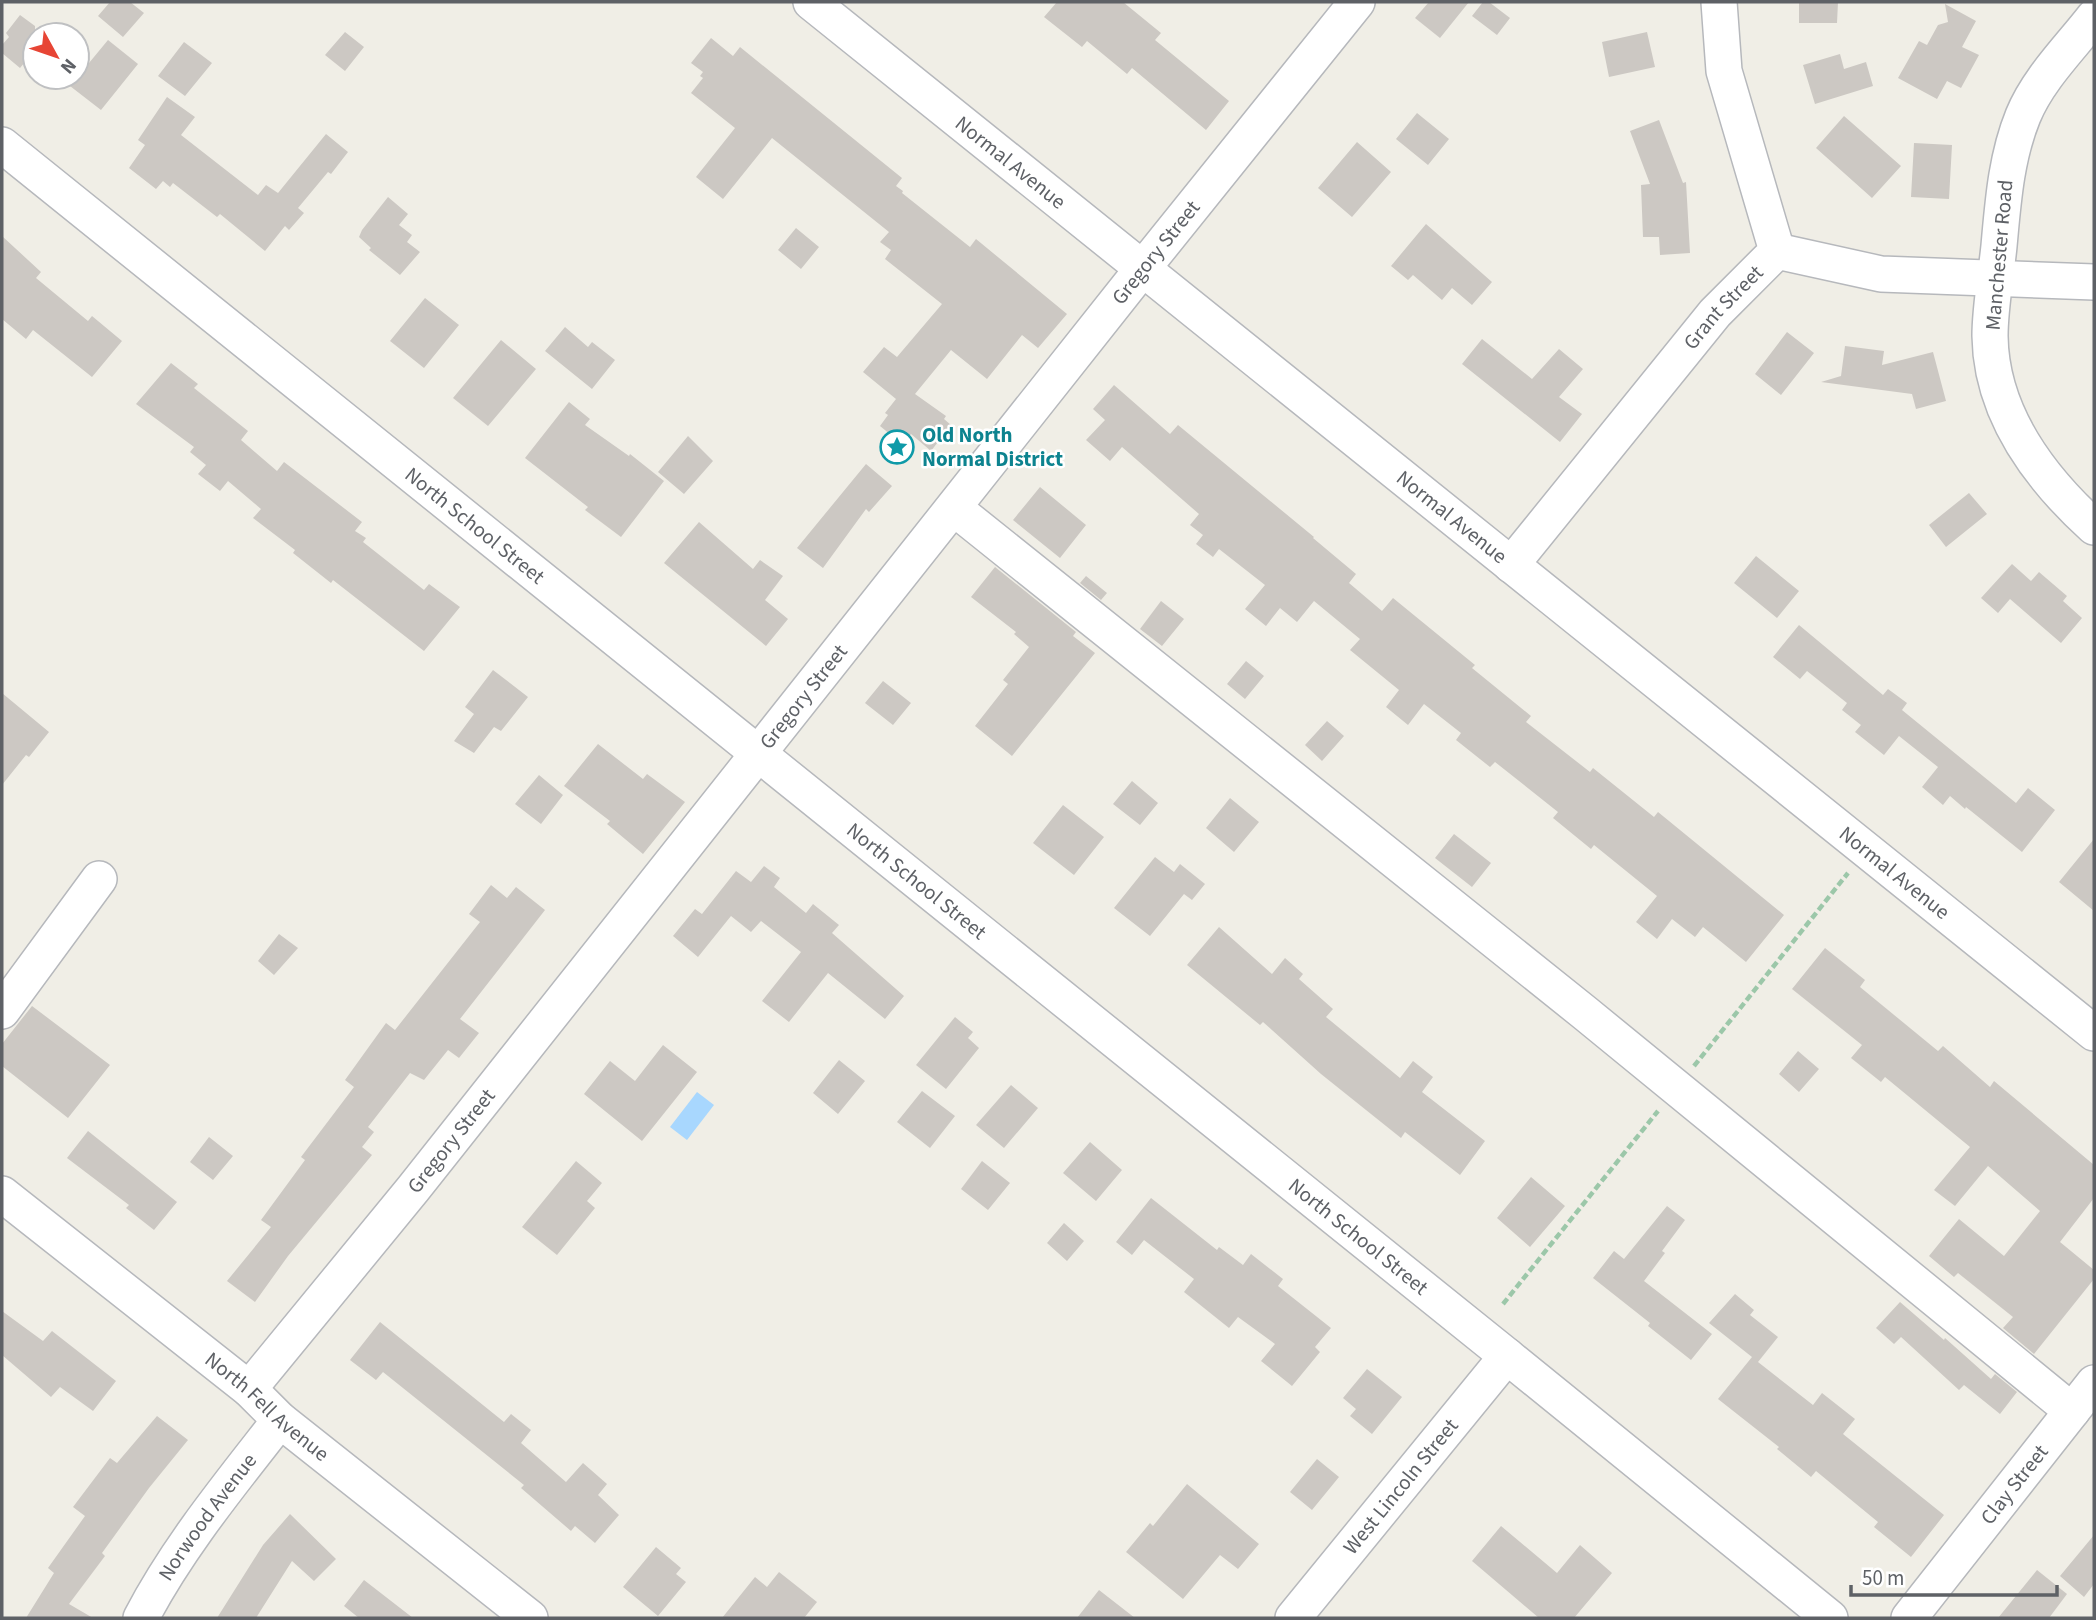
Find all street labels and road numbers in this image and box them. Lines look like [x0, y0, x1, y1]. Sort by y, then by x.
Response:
street label: Normal Avenue [949, 109, 1072, 216]
street label: Manchester Road [1977, 179, 2021, 331]
street label: Gregory Street [1104, 194, 1207, 311]
street label: Grant Street [1676, 258, 1770, 356]
street label: North School Street [398, 460, 551, 591]
street label: Normal Avenue [1390, 463, 1514, 571]
street label: Gregory Street [752, 638, 854, 755]
street label: North School Street [840, 815, 993, 947]
street label: Normal Avenue [1833, 819, 1956, 927]
street label: Gregory Street [400, 1082, 502, 1200]
street label: North School Street [1282, 1171, 1435, 1302]
street label: North Fell Avenue [199, 1345, 336, 1468]
street label: West Lincoln Street [1336, 1412, 1465, 1561]
street label: Clay Street [1973, 1438, 2055, 1531]
street label: Norwood Avenue [151, 1447, 264, 1587]

